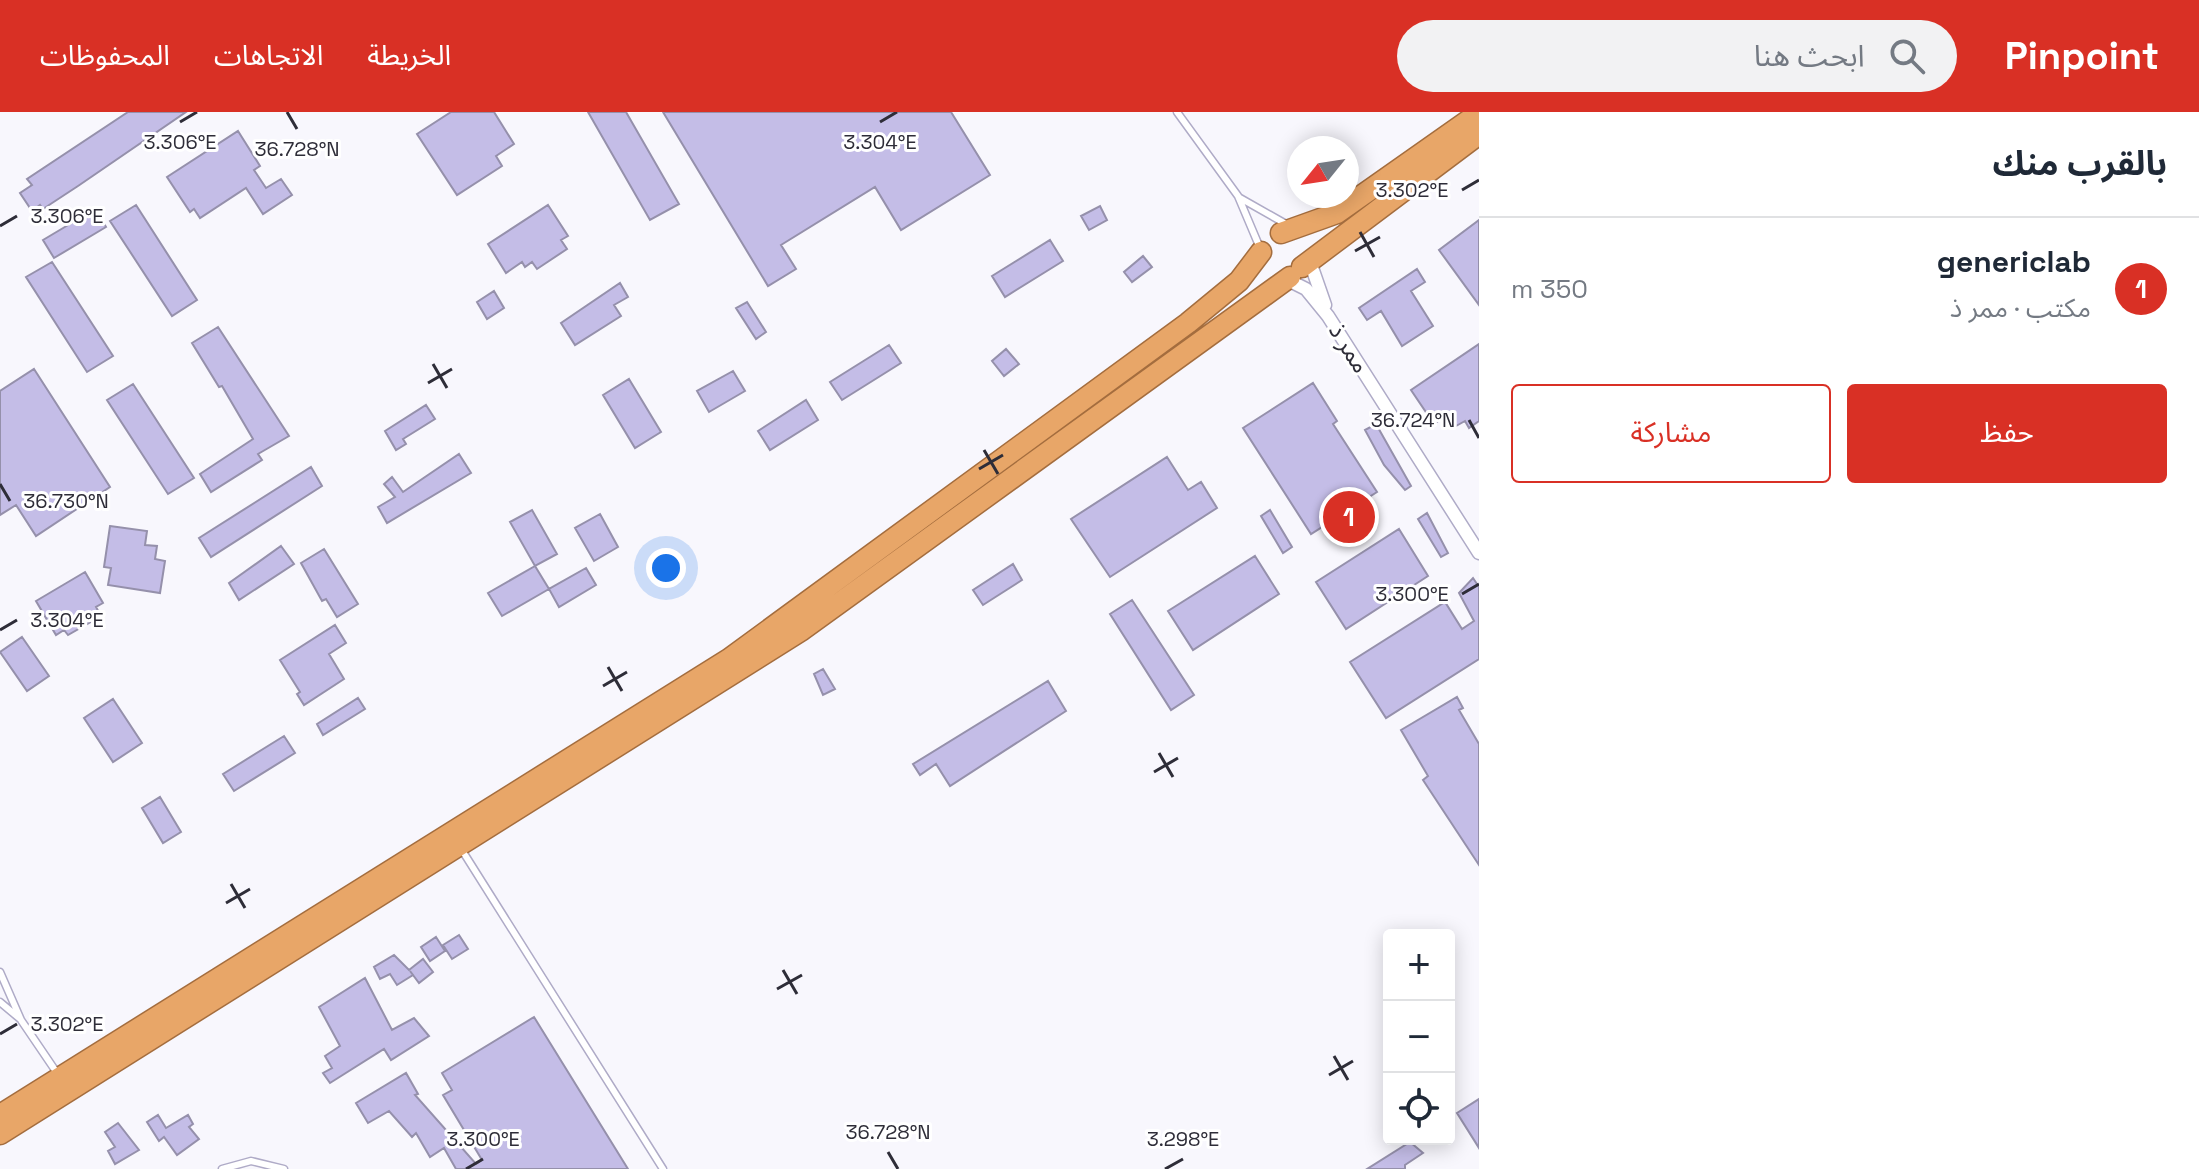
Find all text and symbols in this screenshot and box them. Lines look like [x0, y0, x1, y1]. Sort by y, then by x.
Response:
search box [1397, 20, 1957, 92]
text: Pinpoint [2005, 32, 2159, 80]
icon: search [1885, 34, 1929, 78]
text: ابحث هنا [1754, 36, 1865, 75]
text: المحفوظات [40, 37, 170, 73]
text: الاتجاهات [214, 37, 323, 73]
text: الخريطة [367, 37, 451, 73]
text: 3.306°E [143, 129, 217, 155]
text: 3.304°E [843, 129, 917, 155]
text: 36.728°N [254, 136, 340, 162]
north arrow [1287, 136, 1359, 208]
text: بالقرب منك [1993, 142, 2167, 185]
text: 3.302°E [1376, 177, 1448, 203]
text: 3.306°E [30, 203, 104, 229]
text: genericlab [1937, 242, 2091, 281]
text: 350 m [1511, 272, 1588, 306]
text: 1 [2135, 272, 2147, 306]
text: مكتب · ممر ذ [1950, 291, 2091, 325]
street label: ممر ذ [1322, 317, 1377, 379]
button: مشاركة [1511, 384, 1831, 483]
button: حفظ [1847, 384, 2167, 483]
text: 36.724°N [1371, 407, 1455, 433]
pin: 1 [1323, 487, 1375, 547]
text: 36.730°N [23, 488, 109, 514]
your location [646, 548, 686, 588]
text: 3.300°E [1375, 581, 1449, 607]
text: 3.304°E [30, 607, 104, 633]
map controls [1383, 929, 1455, 1145]
button: + [1383, 929, 1455, 1001]
button: − [1383, 1001, 1455, 1073]
text: 3.302°E [31, 1011, 103, 1037]
button: locate [1383, 1073, 1455, 1145]
text: 36.728°N [845, 1119, 931, 1145]
text: 3.300°E [446, 1126, 520, 1152]
text: 3.298°E [1147, 1126, 1219, 1152]

